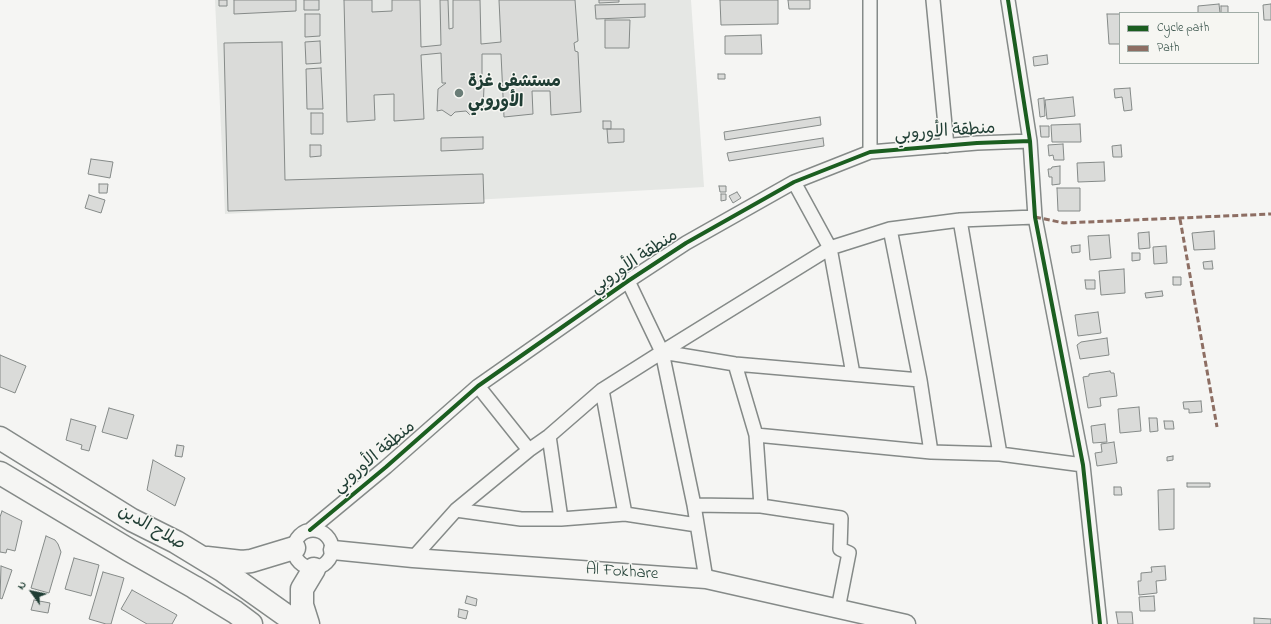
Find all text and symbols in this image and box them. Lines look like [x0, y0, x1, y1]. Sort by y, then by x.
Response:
legend [1119, 12, 1259, 64]
text: Cycle path [1157, 19, 1209, 37]
text: Path [1157, 39, 1179, 57]
place label: مستشفى غزة الأوروبي [468, 73, 561, 113]
marker: مستشفى غزة الأوروبي [453, 87, 465, 99]
street label: منطقة الأوروبي [894, 119, 996, 147]
street label: منطقة الأوروبي [587, 226, 683, 300]
street label: منطقة الأوروبي [330, 418, 420, 498]
street label: صلاح الدين [114, 502, 188, 556]
street label: Al Fokhare [585, 560, 659, 586]
north arrow [12, 572, 52, 612]
text: N [13, 578, 31, 593]

